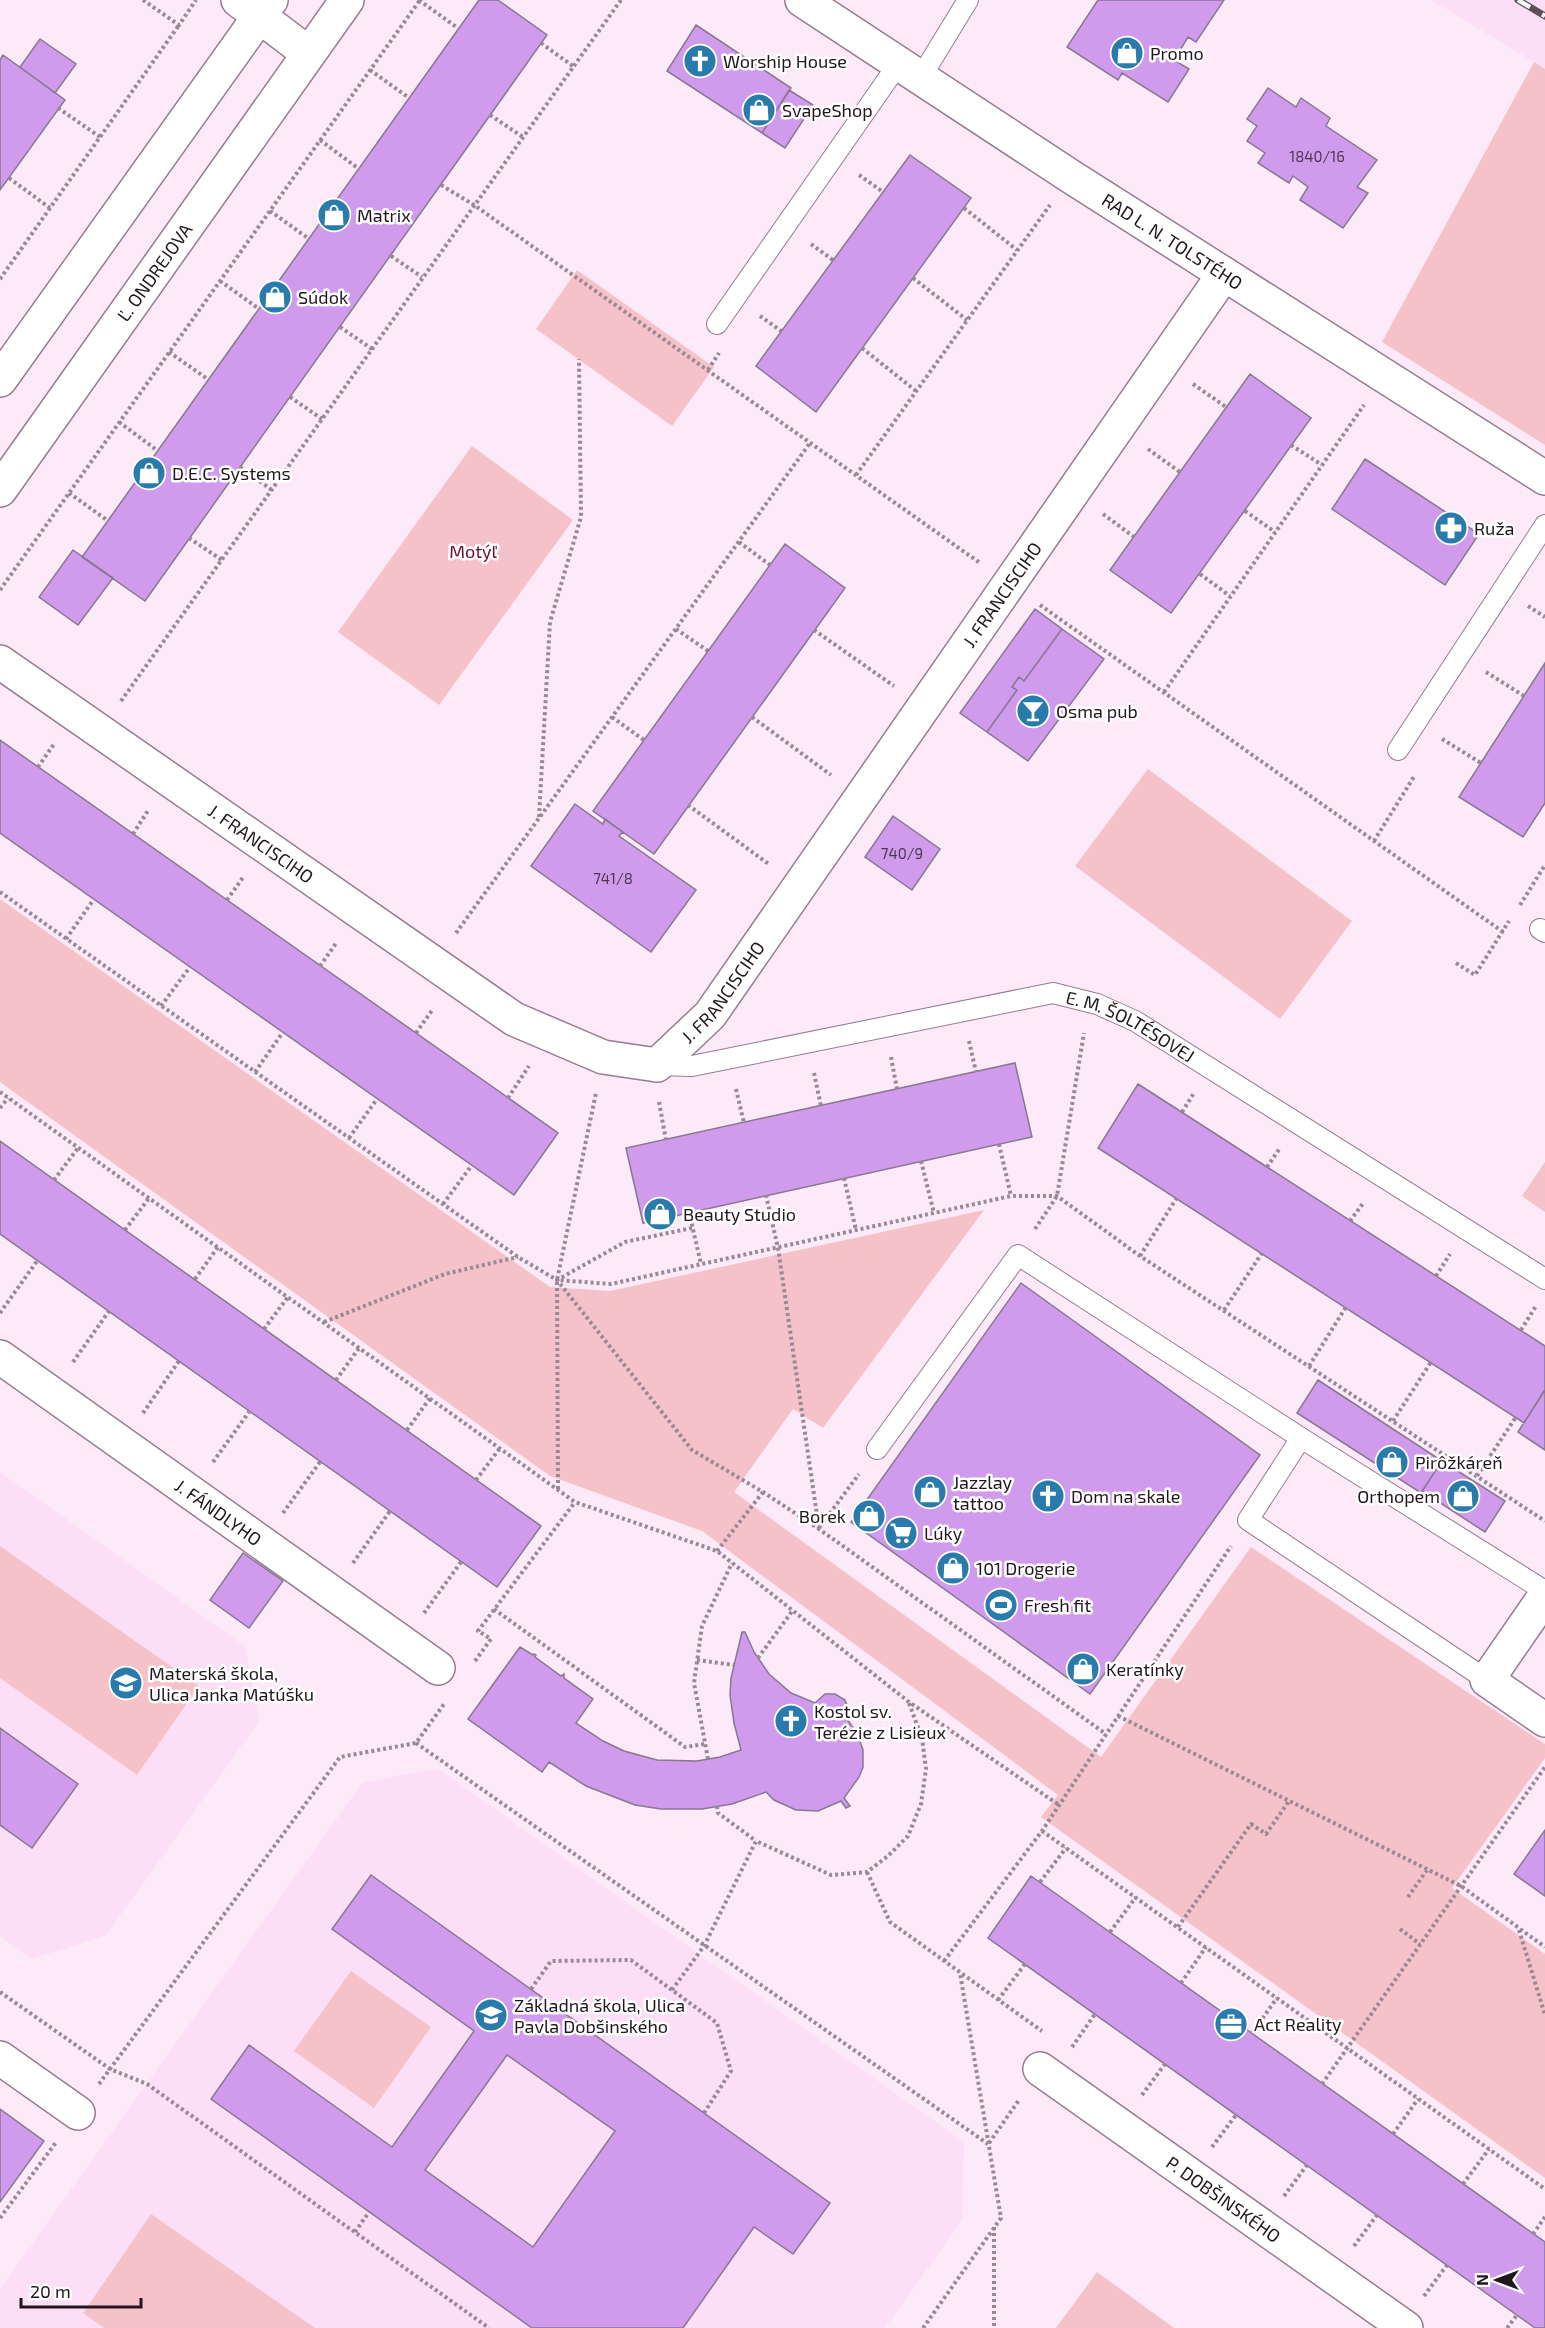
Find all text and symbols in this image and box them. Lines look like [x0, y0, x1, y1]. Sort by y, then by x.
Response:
shop icon: Promo [1109, 35, 1145, 71]
place label: Promo [1150, 42, 1204, 64]
church icon: Worship House [682, 43, 718, 79]
place label: Worship House [723, 50, 847, 72]
shop icon: SvapeShop [741, 92, 777, 128]
place label: SvapeShop [782, 99, 873, 121]
house number: 1840/16 [1289, 147, 1345, 165]
street label: RAD L. N. TOLSTÉHO [1098, 188, 1247, 294]
shop icon: Matrix [316, 197, 352, 233]
place label: Matrix [357, 204, 411, 226]
street label: Ľ. ONDREJOVA [112, 218, 197, 325]
shop icon: Súdok [257, 279, 293, 315]
place label: Súdok [298, 286, 348, 308]
shop icon: D.E.C. Systems [131, 455, 167, 491]
place label: D.E.C. Systems [172, 462, 291, 484]
pharmacy icon: Ruža [1433, 510, 1469, 546]
place label: Ruža [1474, 517, 1514, 539]
street label: J. FRANCISCIHO [958, 537, 1046, 651]
park label: Motýľ [449, 540, 498, 562]
bar icon: Osma pub [1015, 693, 1051, 729]
place label: Osma pub [1056, 700, 1138, 722]
street label: J. FRANCISCIHO [204, 799, 318, 888]
house number: 740/9 [881, 844, 923, 862]
house number: 741/8 [593, 869, 633, 887]
street label: J. FRANCISCIHO [677, 937, 769, 1047]
street label: E. M. ŠOLTÉSOVEJ [1064, 986, 1199, 1067]
shop icon: Beauty Studio [642, 1196, 678, 1232]
place label: Beauty Studio [683, 1203, 796, 1225]
shop icon: Pirôžkáreň [1374, 1444, 1410, 1480]
place label: Pirôžkáreň [1415, 1451, 1503, 1473]
place label: Jazzlay tattoo [953, 1471, 1013, 1514]
street label: J. FÁNDLYHO [171, 1474, 266, 1550]
shop icon: Jazzlay tattoo [912, 1474, 948, 1510]
church icon: Dom na skale [1030, 1478, 1066, 1514]
shop icon: Orthopem [1445, 1478, 1481, 1514]
place label: Dom na skale [1071, 1485, 1181, 1507]
place label: Orthopem [1357, 1485, 1440, 1507]
shop icon: Borek [851, 1498, 887, 1534]
place label: Borek [799, 1505, 846, 1527]
supermarket icon: Lúky [883, 1515, 919, 1551]
place label: Lúky [924, 1522, 963, 1544]
shop icon: 101 Drogerie [935, 1550, 971, 1586]
place label: 101 Drogerie [976, 1557, 1075, 1579]
sports icon: Fresh fit [983, 1587, 1019, 1623]
place label: Fresh fit [1024, 1594, 1091, 1616]
shop icon: Keratínky [1065, 1651, 1101, 1687]
place label: Keratínky [1106, 1658, 1184, 1680]
place label: Materská škola, Ulica Janka Matúšku [149, 1662, 314, 1705]
school or university icon: Materská škola, Ulica Janka Matúšku [108, 1665, 144, 1701]
place label: Kostol sv. Terézie z Lisieux [814, 1700, 947, 1743]
church icon: Kostol sv. Terézie z Lisieux [773, 1703, 809, 1739]
place label: Základná škola, Ulica Pavla Dobšinského [514, 1994, 685, 2037]
school or university icon: Základná škola, Ulica Pavla Dobšinského [473, 1997, 509, 2033]
office icon: Act Reality [1213, 2006, 1249, 2042]
place label: Act Reality [1254, 2013, 1342, 2035]
street label: P. DOBŠINSKÉHO [1162, 2151, 1285, 2247]
north arrow [1467, 2250, 1527, 2310]
scale bar [21, 2271, 141, 2309]
text: N [1472, 2274, 1491, 2286]
text: 20 m [30, 2280, 71, 2302]

